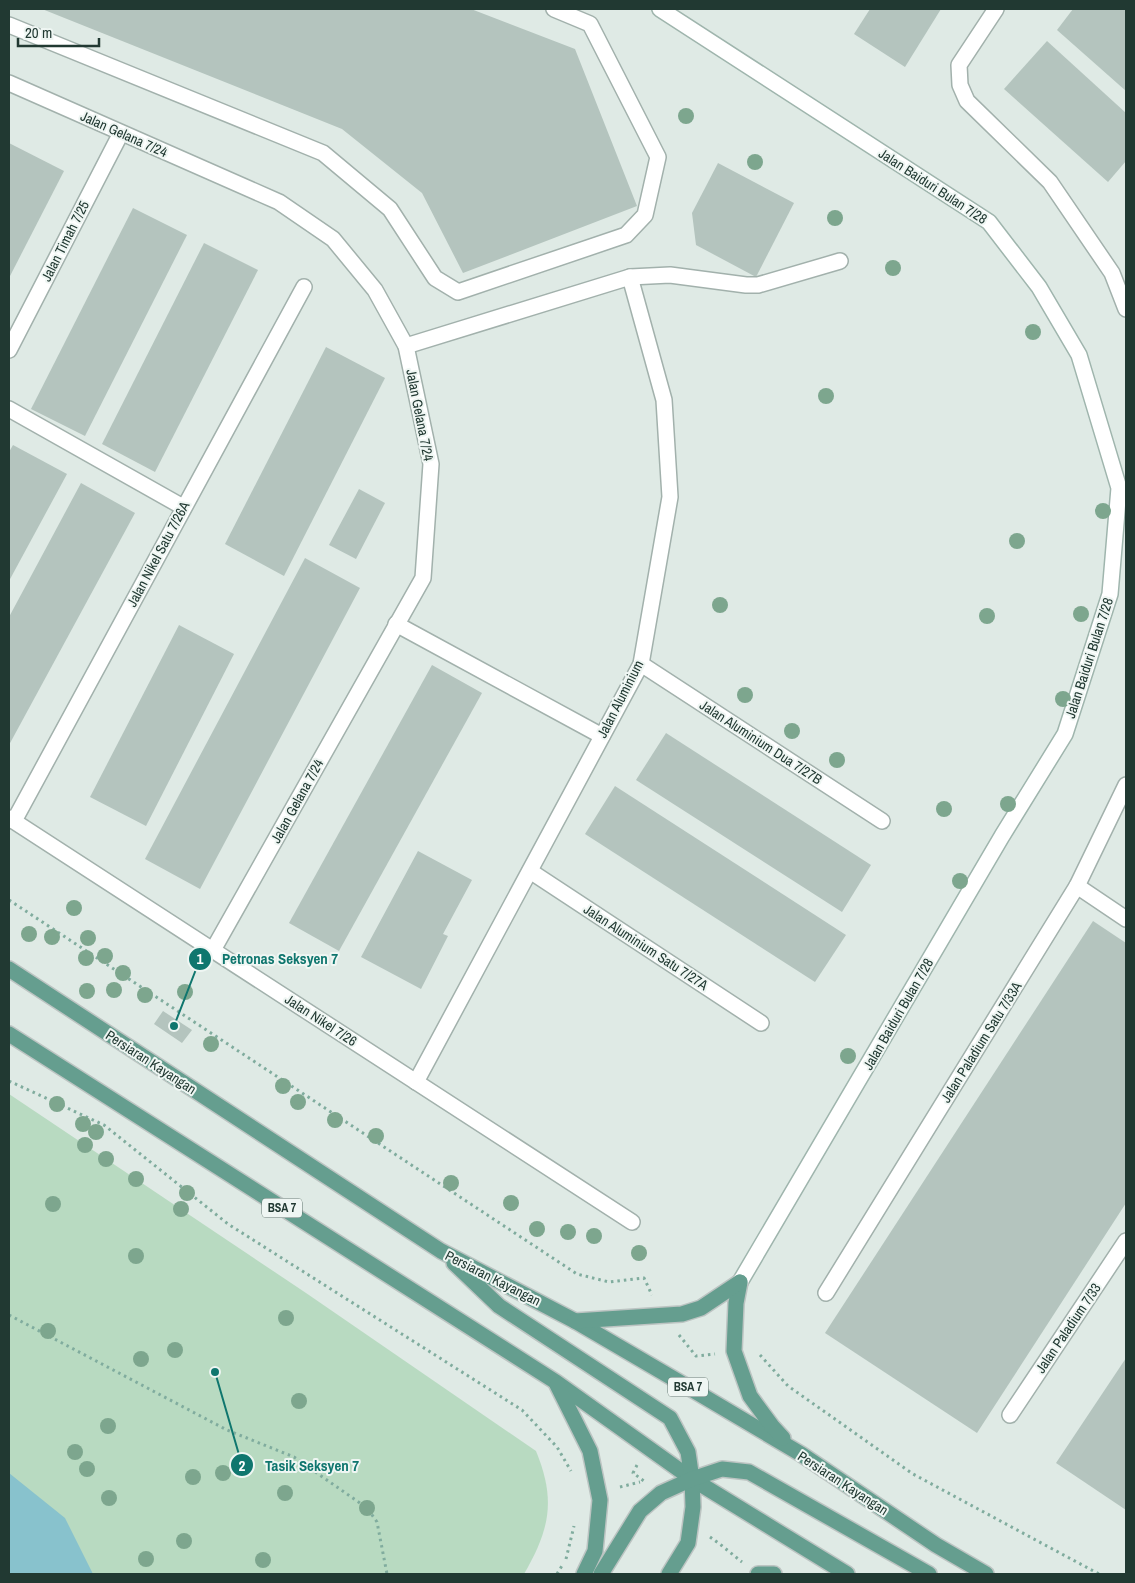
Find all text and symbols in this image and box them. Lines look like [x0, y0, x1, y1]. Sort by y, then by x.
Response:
scale bar [18, 15, 99, 47]
text: 20 m [25, 22, 52, 43]
street label: Jalan Gelana 7/24 [78, 107, 171, 161]
street label: Jalan Baiduri Bulan 7/28 [875, 144, 991, 228]
street label: Jalan Timah 7/25 [37, 198, 93, 284]
street label: Jalan Gelana 7/24 [402, 368, 438, 463]
street label: Jalan Nikel Satu 7/26A [123, 498, 194, 610]
street label: Jalan Baiduri Bulan 7/28 [1061, 595, 1117, 721]
street label: Jalan Aluminium [593, 657, 647, 741]
street label: Jalan Aluminium Dua 7/27B [696, 696, 826, 788]
street label: Jalan Gelana 7/24 [267, 755, 328, 846]
street label: Jalan Aluminium Satu 7/27A [580, 900, 712, 994]
callout: Petronas Seksyen 7 [187, 944, 348, 974]
text: 1 [197, 948, 204, 969]
text: Petronas Seksyen 7 [222, 948, 338, 969]
street label: Jalan Baiduri Bulan 7/28 [859, 955, 937, 1073]
street label: Jalan Paladium Satu 7/33A [937, 978, 1026, 1106]
street label: Jalan Nikel 7/26 [282, 990, 360, 1050]
street label: Persiaran Kayangan [102, 1026, 200, 1098]
road number: BSA 7 [262, 1198, 302, 1218]
street label: Persiaran Kayangan [442, 1246, 544, 1310]
street label: Jalan Paladium 7/33 [1031, 1280, 1105, 1376]
road number: BSA 7 [668, 1378, 708, 1396]
street label: Persiaran Kayangan [794, 1447, 892, 1519]
callout: Tasik Seksyen 7 [230, 1450, 369, 1480]
text: 2 [239, 1455, 246, 1476]
text: Tasik Seksyen 7 [265, 1455, 359, 1476]

